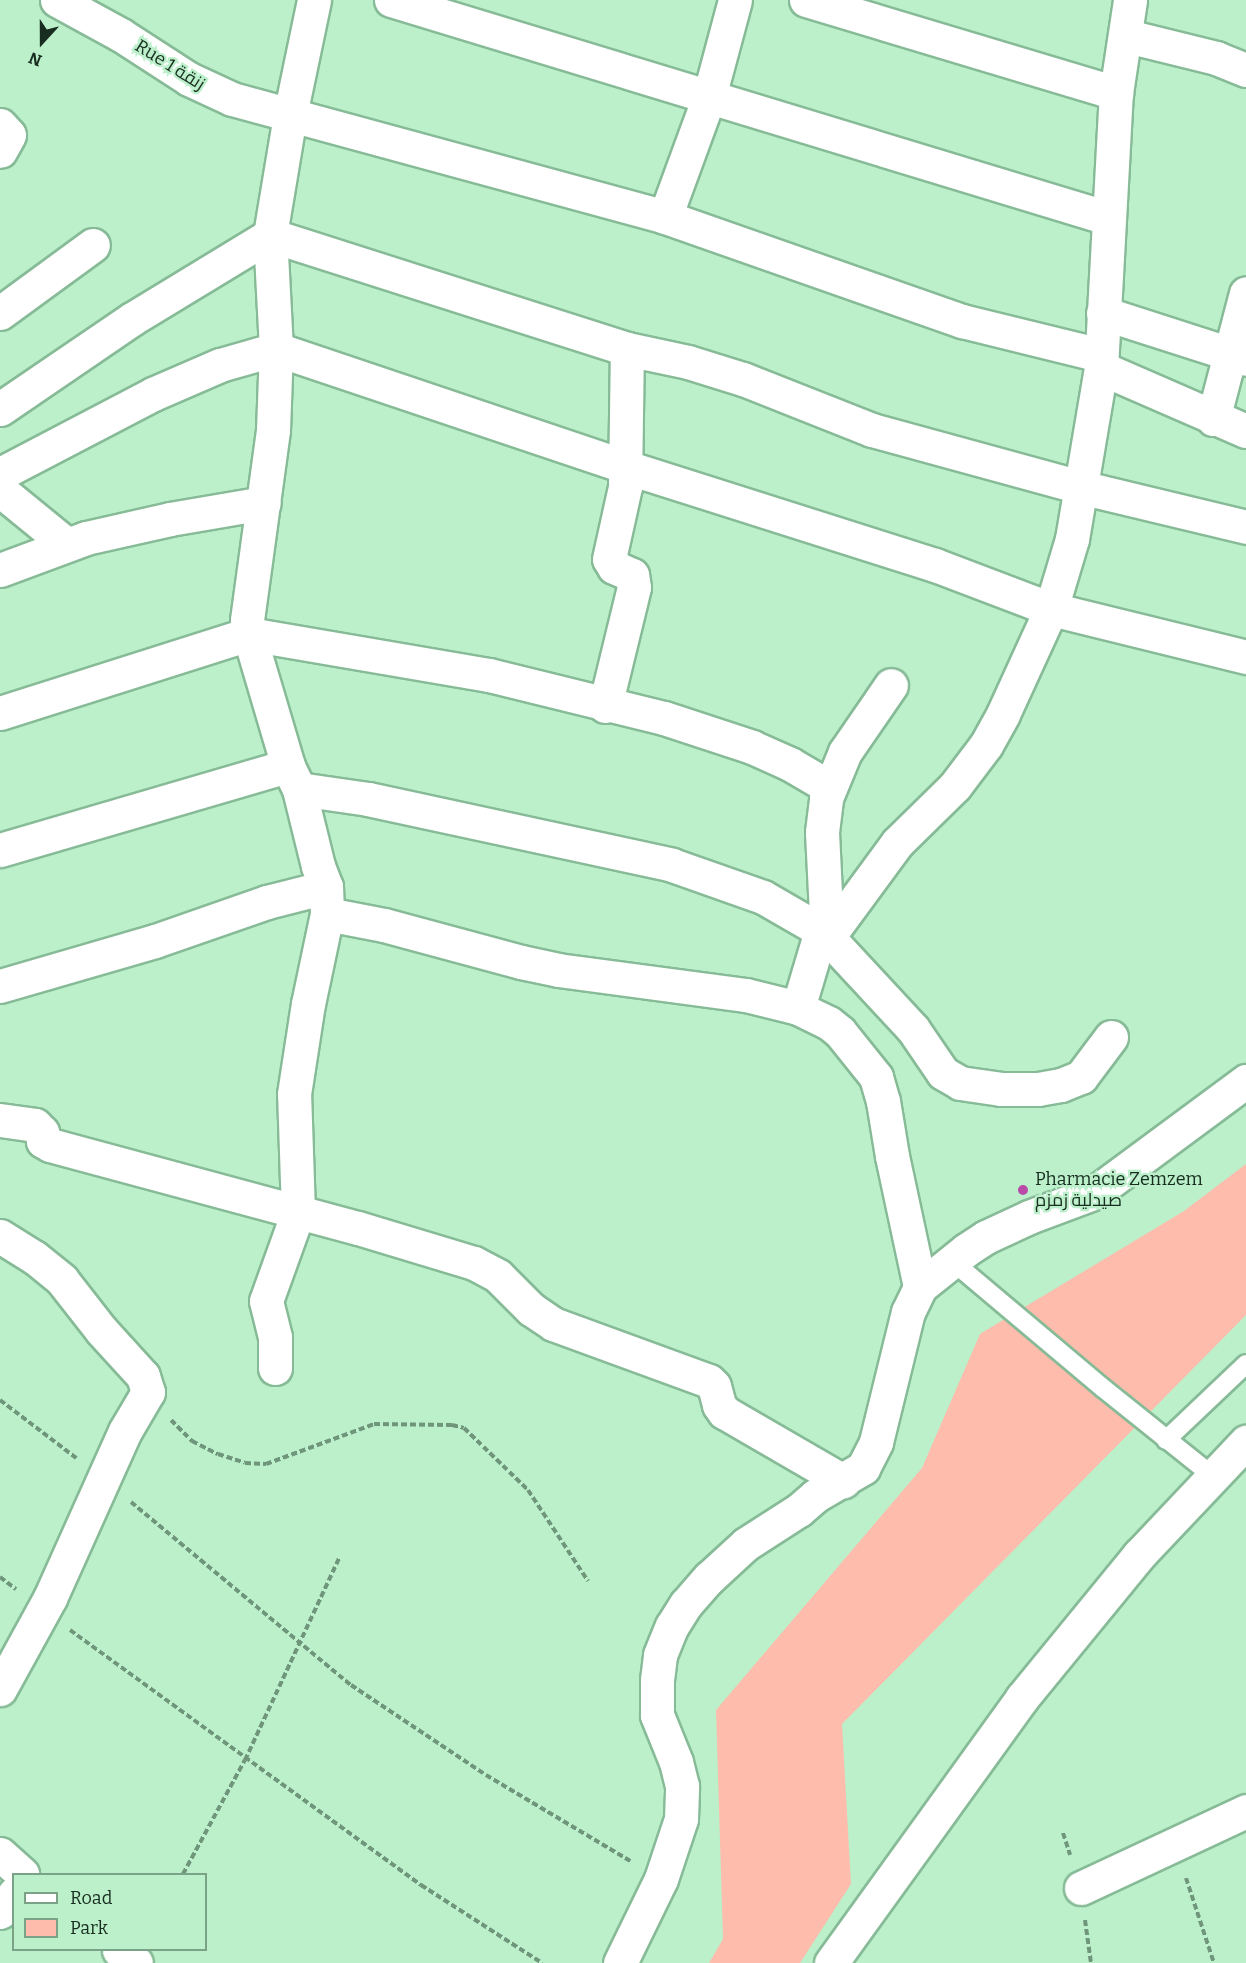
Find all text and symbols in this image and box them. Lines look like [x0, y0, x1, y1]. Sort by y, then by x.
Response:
north arrow [12, 12, 72, 72]
street label: Rue 1 زنقة [131, 35, 209, 95]
text: N [26, 48, 45, 70]
place label: Pharmacie Zemzem صيدلية زمزم [1035, 1169, 1203, 1212]
marker: Pharmacie Zemzem صيدلية زمزم [1016, 1183, 1030, 1197]
legend [12, 1873, 207, 1951]
text: Road [70, 1887, 112, 1909]
text: Park [70, 1917, 108, 1939]

